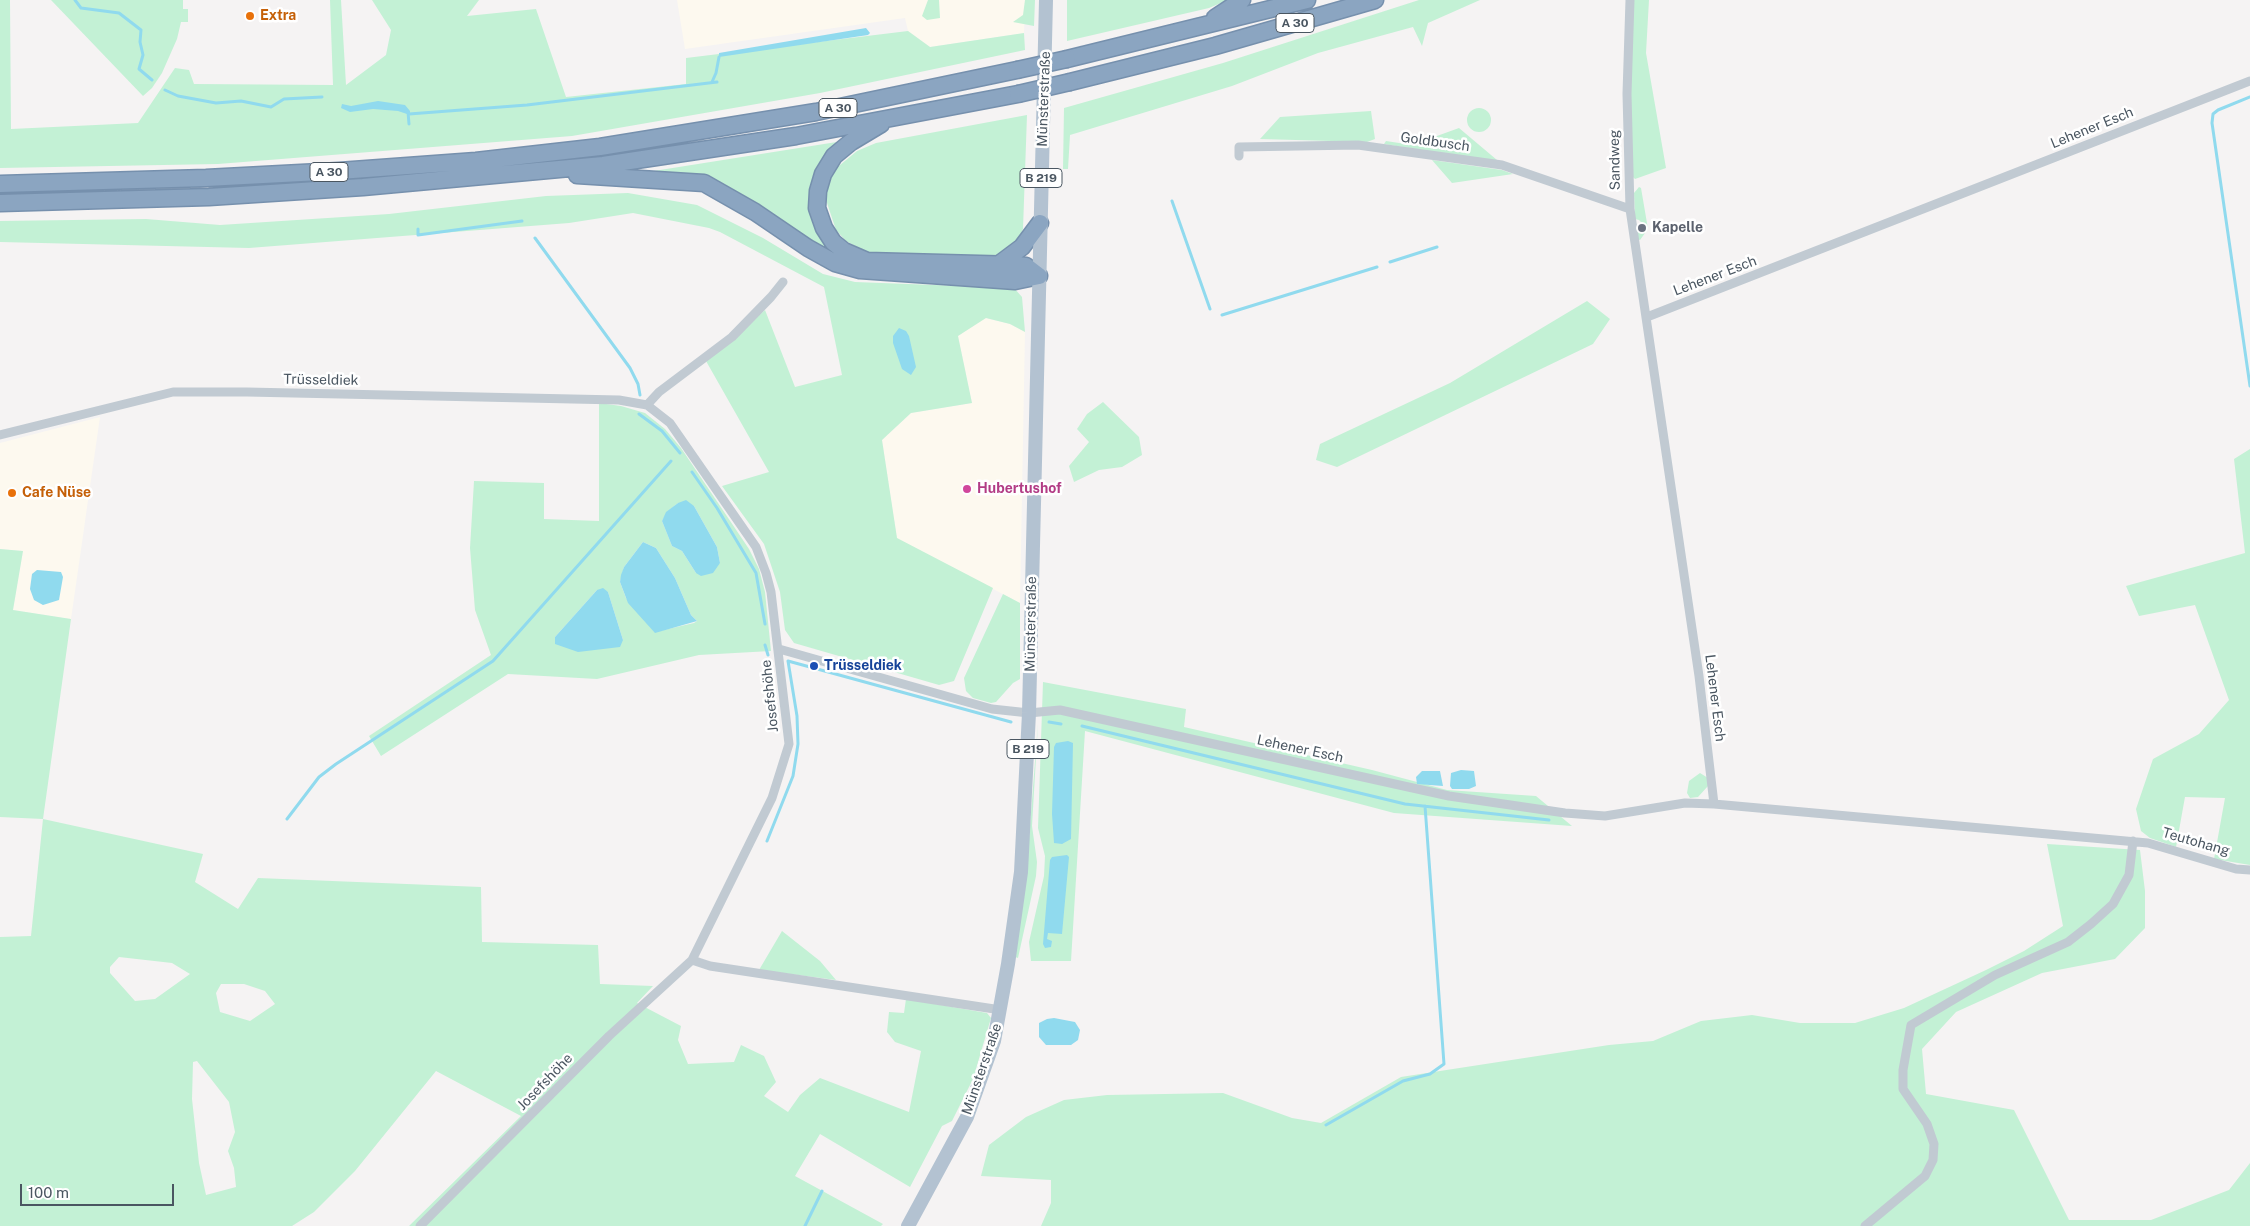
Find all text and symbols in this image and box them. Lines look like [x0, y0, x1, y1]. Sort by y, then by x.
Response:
place label: Extra [260, 8, 296, 24]
marker: Extra [244, 10, 256, 22]
road number: A 30 [1276, 13, 1314, 32]
street label: Münsterstraße [1034, 51, 1054, 147]
road number: A 30 [819, 99, 857, 118]
street label: Lehener Esch [2048, 104, 2136, 152]
street label: Goldbusch [1399, 129, 1471, 155]
street label: Sandweg [1606, 129, 1624, 191]
road number: A 30 [310, 162, 348, 182]
road number: B 219 [1020, 168, 1062, 188]
place label: Kapelle [1652, 220, 1703, 236]
marker: Kapelle [1636, 222, 1648, 234]
street label: Lehener Esch [1671, 252, 1759, 300]
street label: Trüsseldiek [283, 371, 359, 389]
place label: Hubertushof [977, 481, 1062, 497]
marker: Hubertushof [961, 483, 973, 495]
place label: Cafe Nüse [22, 485, 91, 501]
marker: Cafe Nüse [6, 487, 18, 499]
street label: Münsterstraße [1022, 576, 1040, 672]
street label: Lehener Esch [1701, 653, 1729, 743]
place label: Trüsseldiek [824, 658, 902, 674]
street label: Josefshöhe [758, 659, 782, 733]
marker: Trüsseldiek [808, 660, 820, 672]
street label: Lehener Esch [1255, 732, 1345, 766]
road number: B 219 [1007, 740, 1049, 759]
street label: Teutohang [2160, 824, 2232, 860]
street label: Münsterstraße [958, 1021, 1006, 1117]
street label: Josefshöhe [514, 1050, 576, 1114]
scale bar [22, 1174, 176, 1206]
text: 100 m [28, 1184, 69, 1201]

